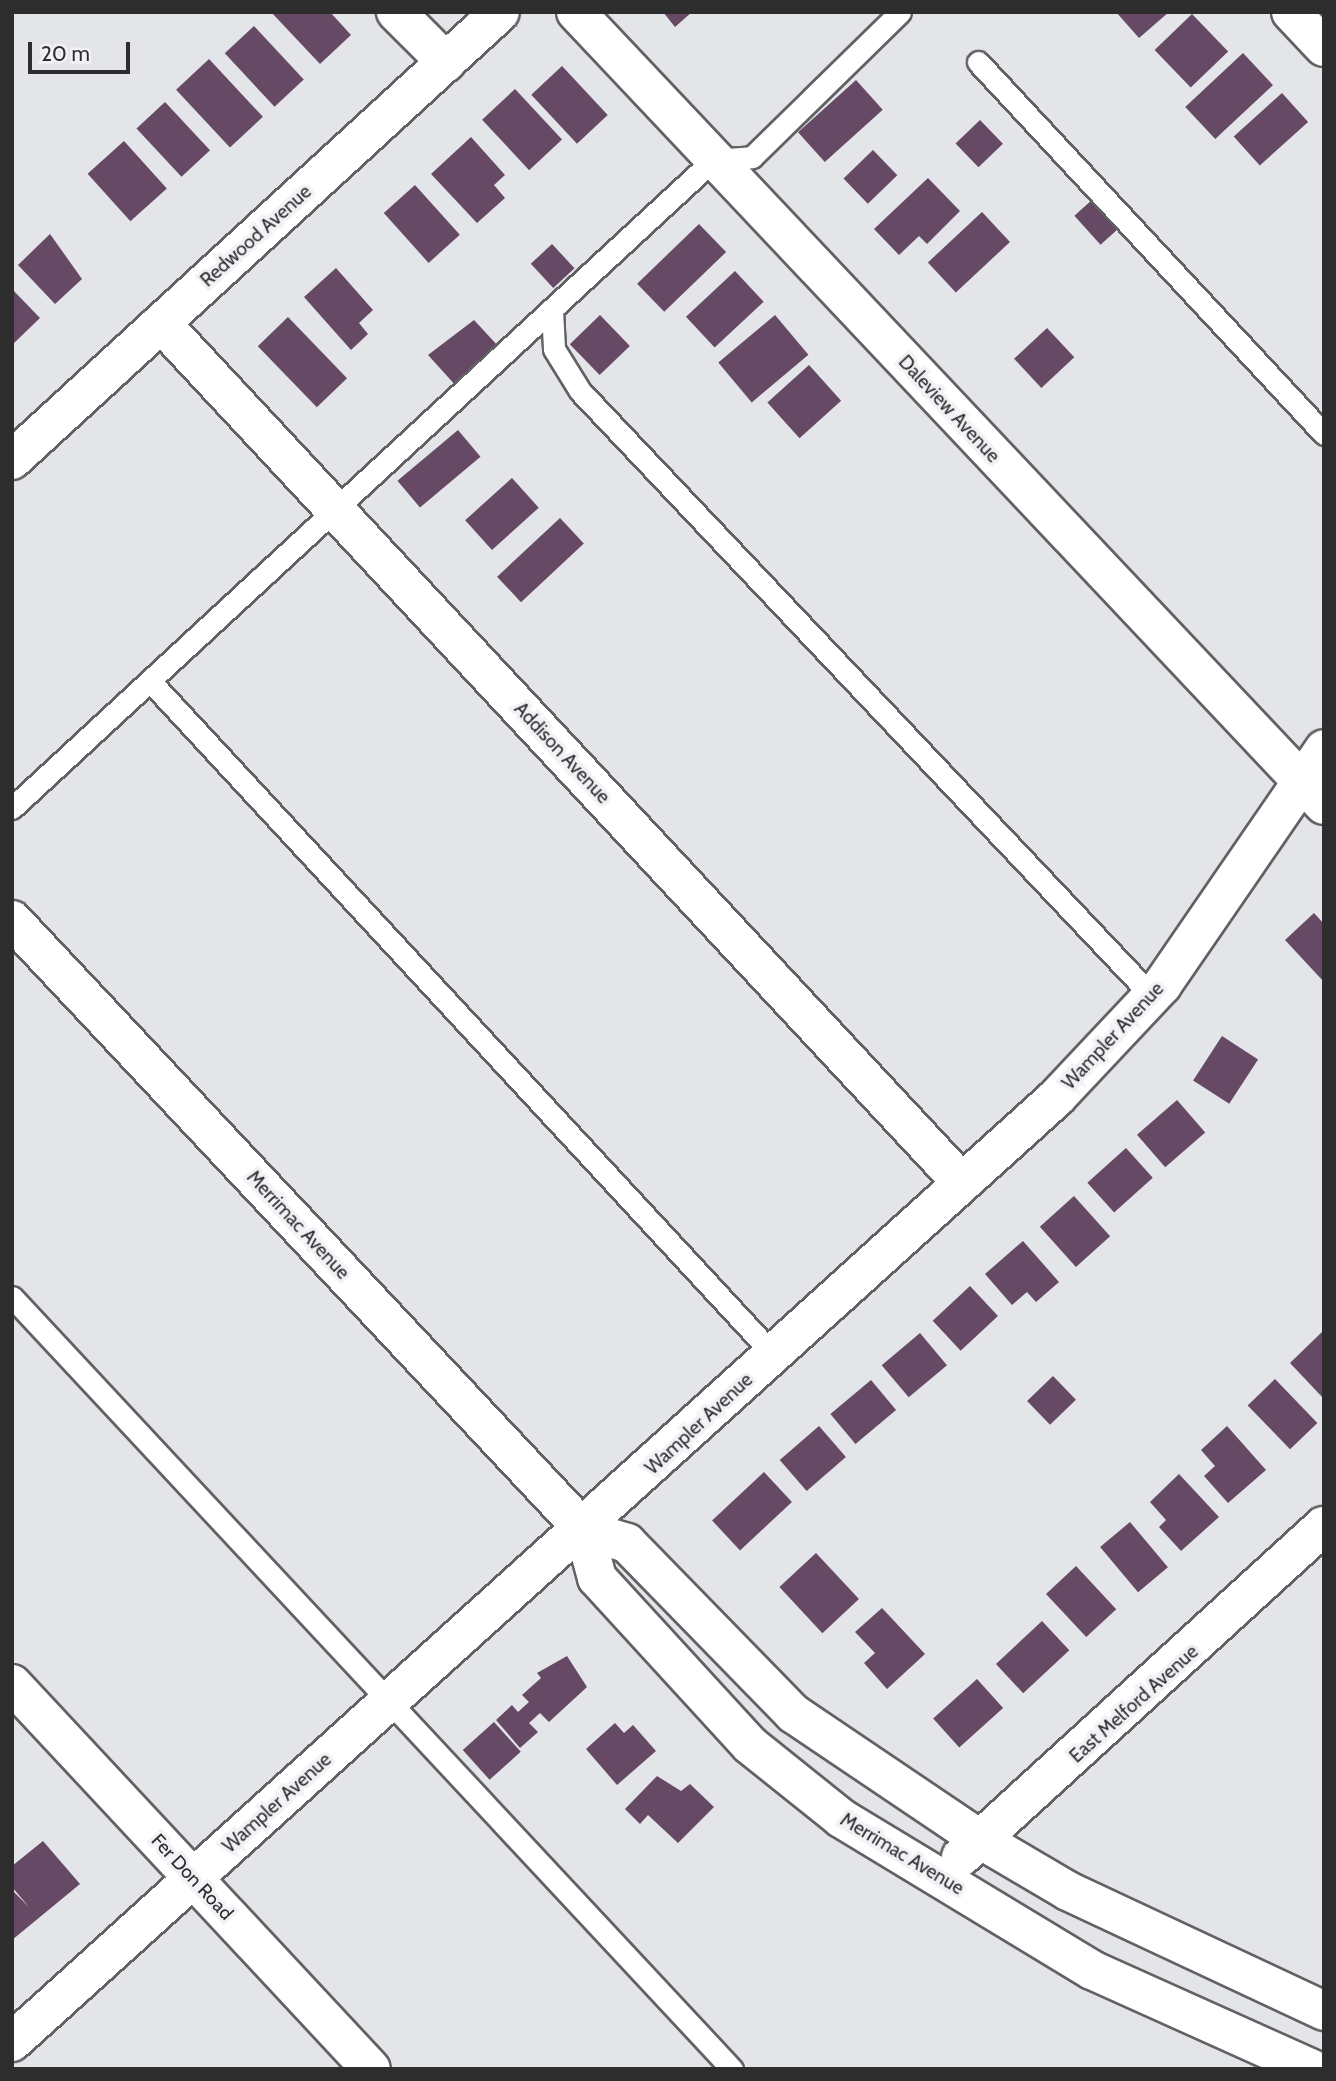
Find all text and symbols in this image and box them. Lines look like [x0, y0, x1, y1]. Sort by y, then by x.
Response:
scale bar [32, 28, 133, 72]
text: 20 m [41, 41, 90, 66]
street label: Redwood Avenue [196, 180, 316, 292]
street label: Daleview Avenue [894, 351, 1004, 467]
street label: Addison Avenue [509, 698, 615, 808]
street label: Wampler Avenue [1058, 978, 1168, 1094]
street label: Merrimac Avenue [242, 1166, 354, 1284]
street label: Wampler Avenue [641, 1369, 757, 1479]
street label: East Melford Avenue [1065, 1640, 1203, 1768]
street label: Wampler Avenue [218, 1748, 336, 1858]
street label: Merrimac Avenue [836, 1808, 968, 1900]
street label: Fer Don Road [146, 1829, 238, 1925]

